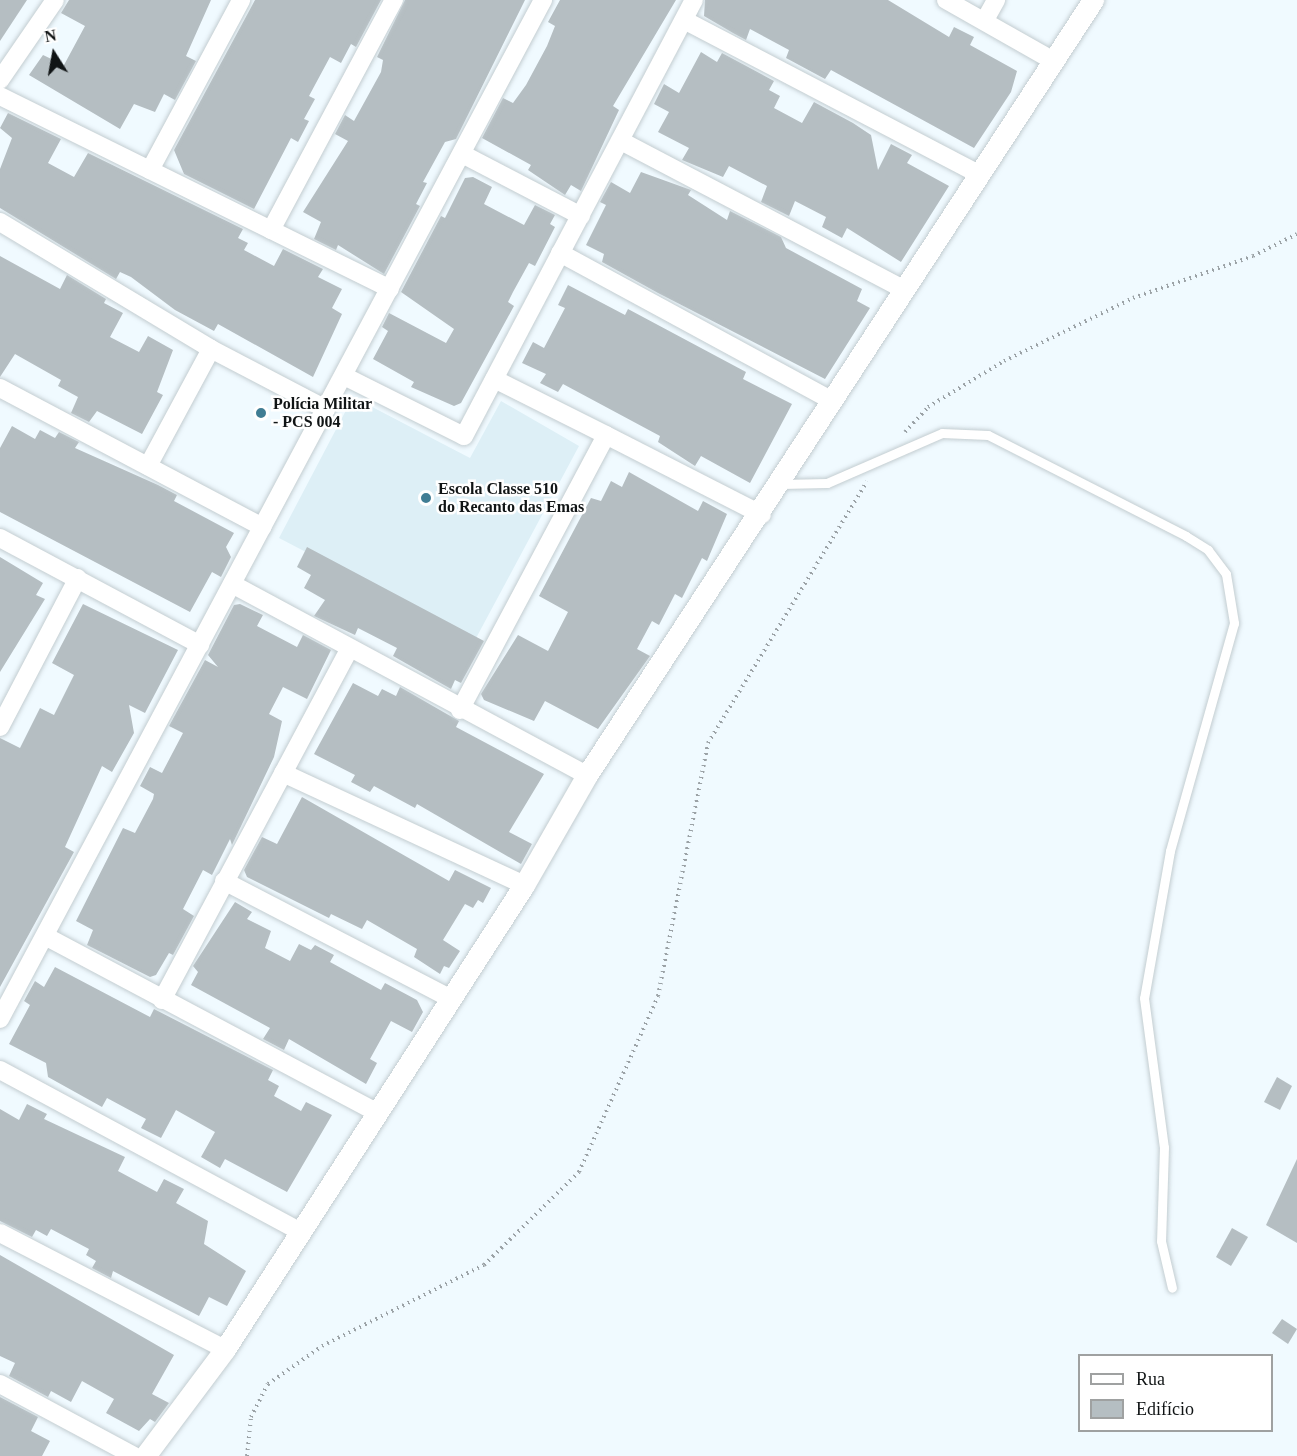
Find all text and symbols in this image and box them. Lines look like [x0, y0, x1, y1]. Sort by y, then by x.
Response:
north arrow [24, 24, 84, 84]
text: N [43, 26, 58, 45]
place label: Polícia Militar - PCS 004 [273, 394, 372, 432]
marker: Polícia Militar - PCS 004 [254, 406, 268, 420]
place label: Escola Classe 510 do Recanto das Emas [438, 479, 584, 517]
marker: Escola Classe 510 do Recanto das Emas [419, 491, 433, 505]
legend [1078, 1354, 1273, 1432]
text: Rua [1136, 1369, 1165, 1389]
text: Edifício [1136, 1399, 1194, 1419]

